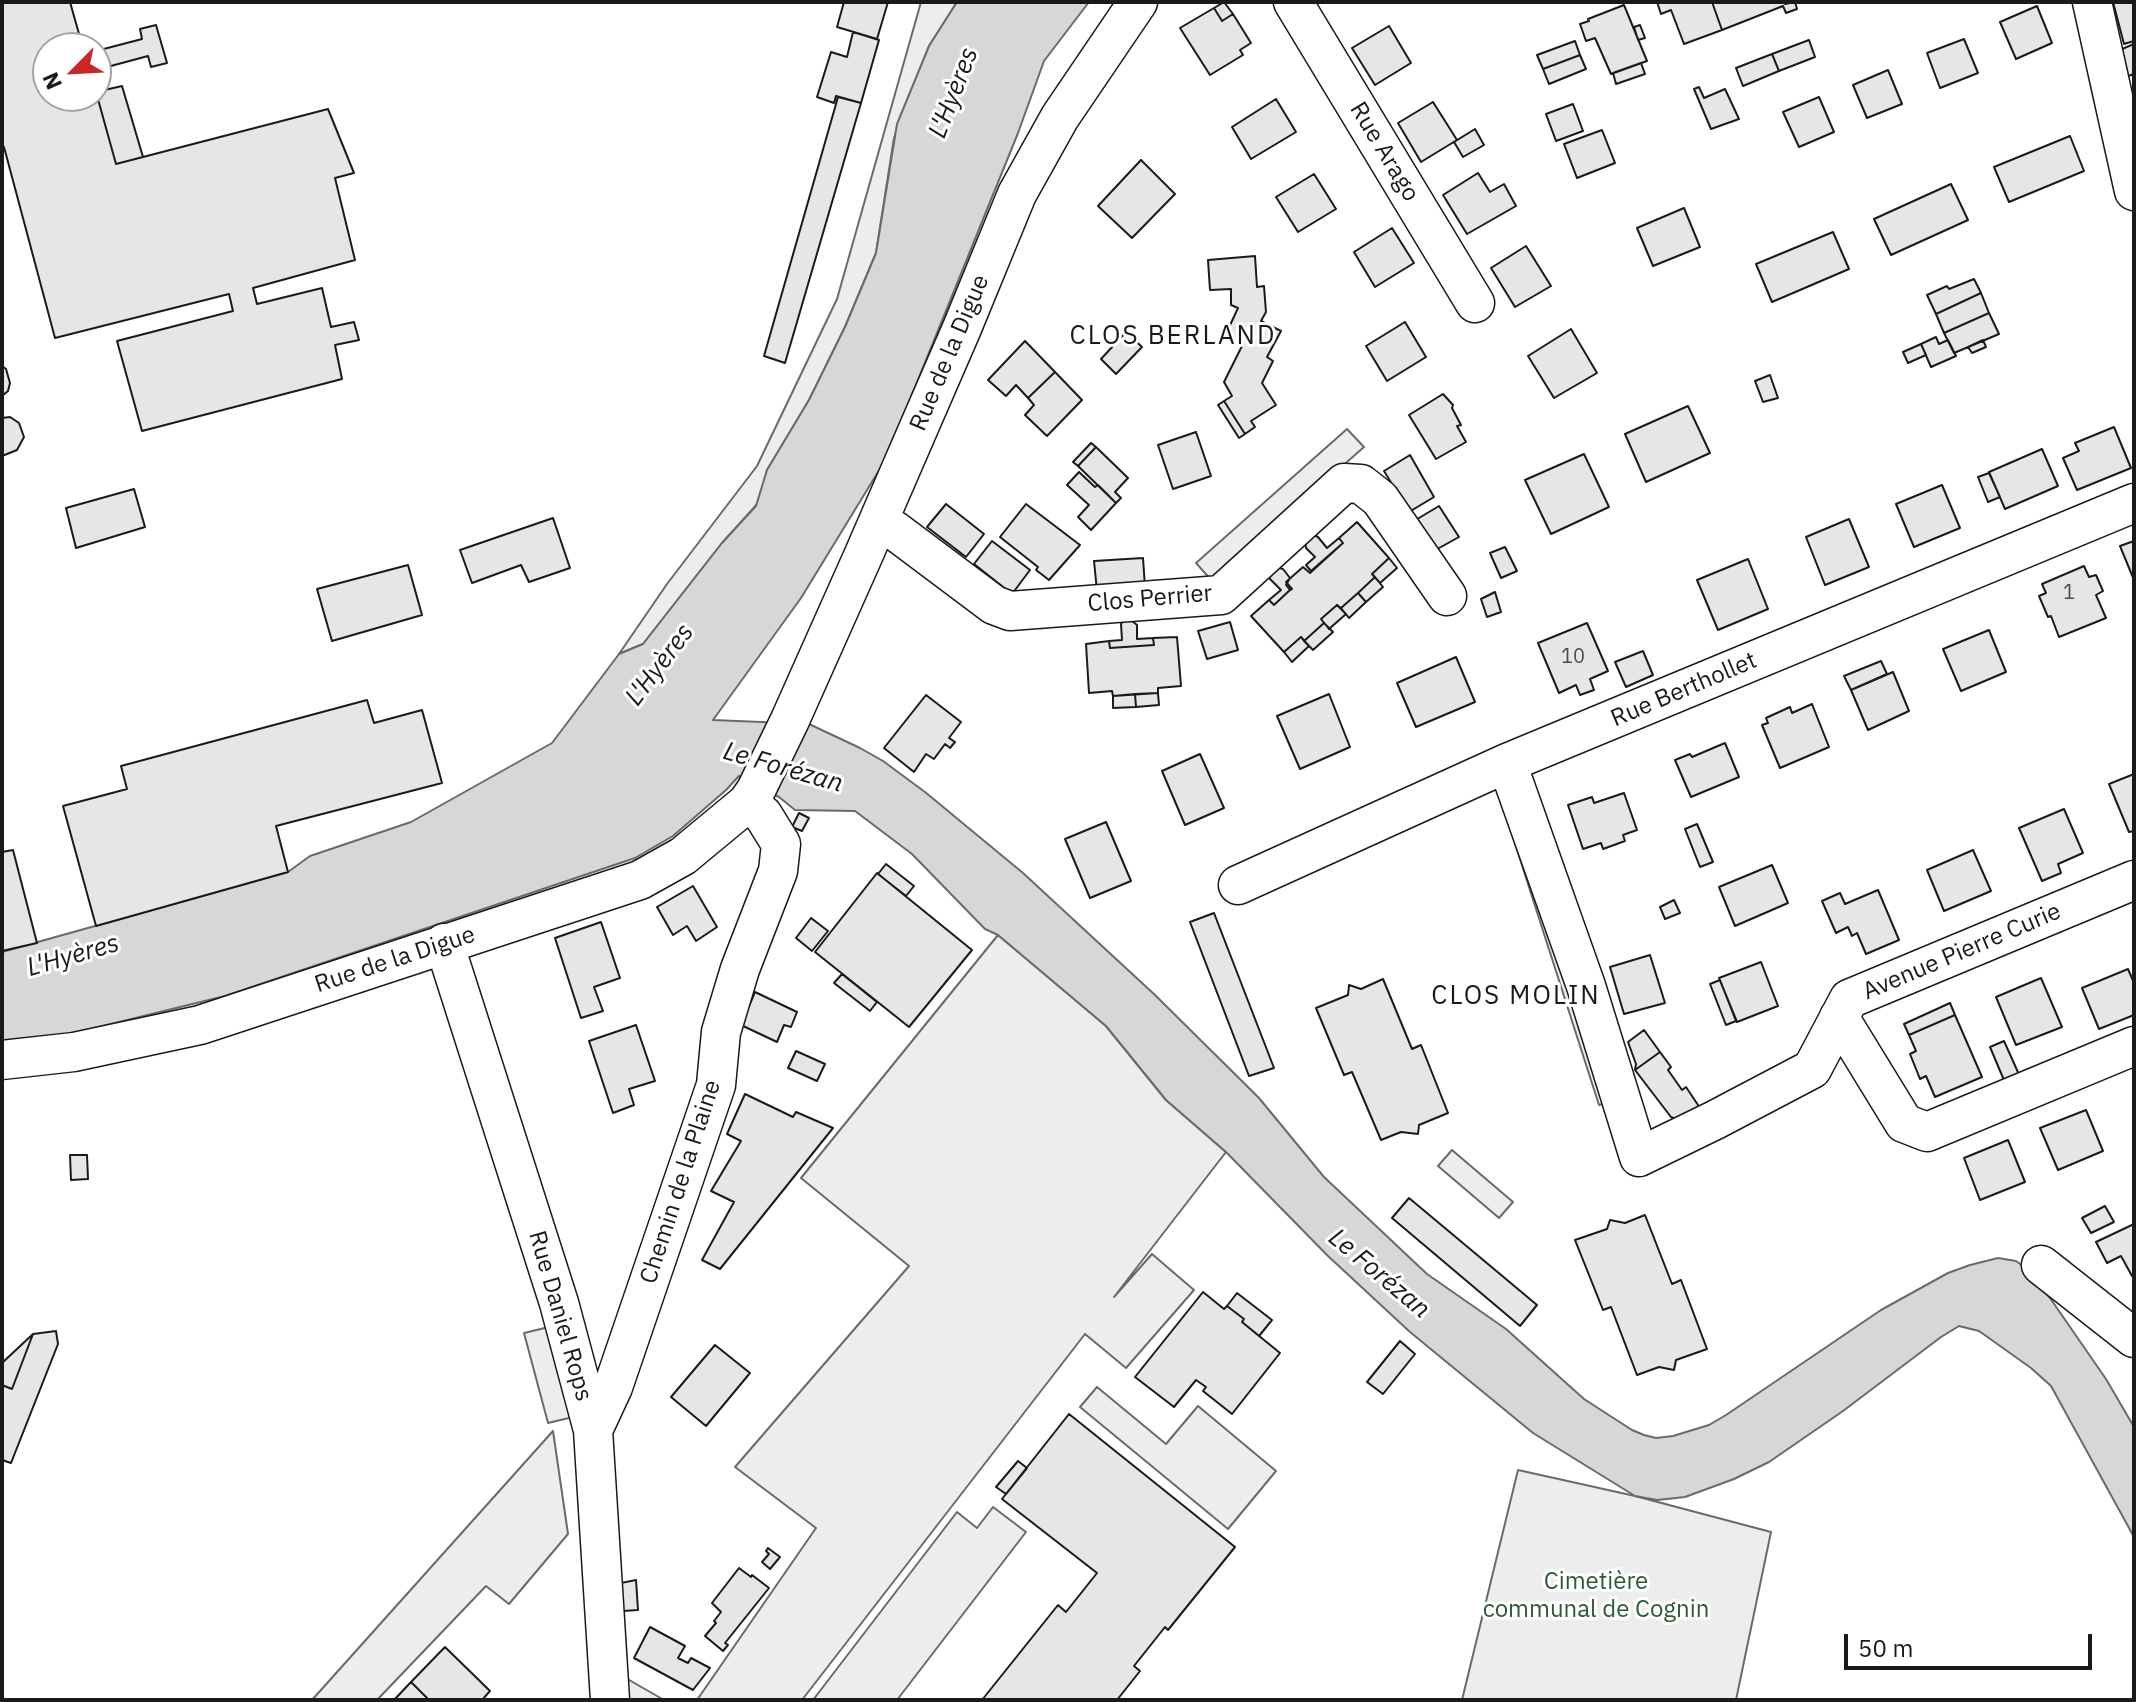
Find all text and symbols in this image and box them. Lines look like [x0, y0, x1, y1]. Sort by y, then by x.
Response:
north arrow [32, 32, 112, 112]
water label: L'Hyères [923, 43, 985, 143]
text: N [35, 68, 68, 94]
street label: Rue Arago [1343, 97, 1425, 207]
street label: Rue de la Digue [904, 270, 996, 436]
district label: CLOS BERLAND [1070, 320, 1276, 352]
street label: Clos Perrier [1086, 579, 1214, 619]
house number: 1 [2063, 581, 2075, 605]
water label: L'Hyères [619, 618, 701, 712]
house number: 10 [1561, 645, 1585, 669]
street label: Rue Berthollet [1607, 646, 1761, 734]
water label: Le Forézan [720, 736, 846, 800]
street label: Avenue Pierre Curie [1859, 897, 2065, 1007]
street label: Rue de la Digue [311, 920, 479, 1000]
water label: L'Hyères [23, 928, 123, 984]
district label: CLOS MOLIN [1431, 980, 1601, 1012]
street label: Chemin de la Plaine [634, 1077, 728, 1287]
water label: Le Forézan [1322, 1223, 1436, 1325]
street label: Rue Daniel Rops [522, 1228, 598, 1404]
park label: Cimetière communal de Cognin [1483, 1568, 1709, 1624]
scale bar [1848, 1618, 2096, 1668]
text: 50 m [1858, 1632, 1913, 1664]

